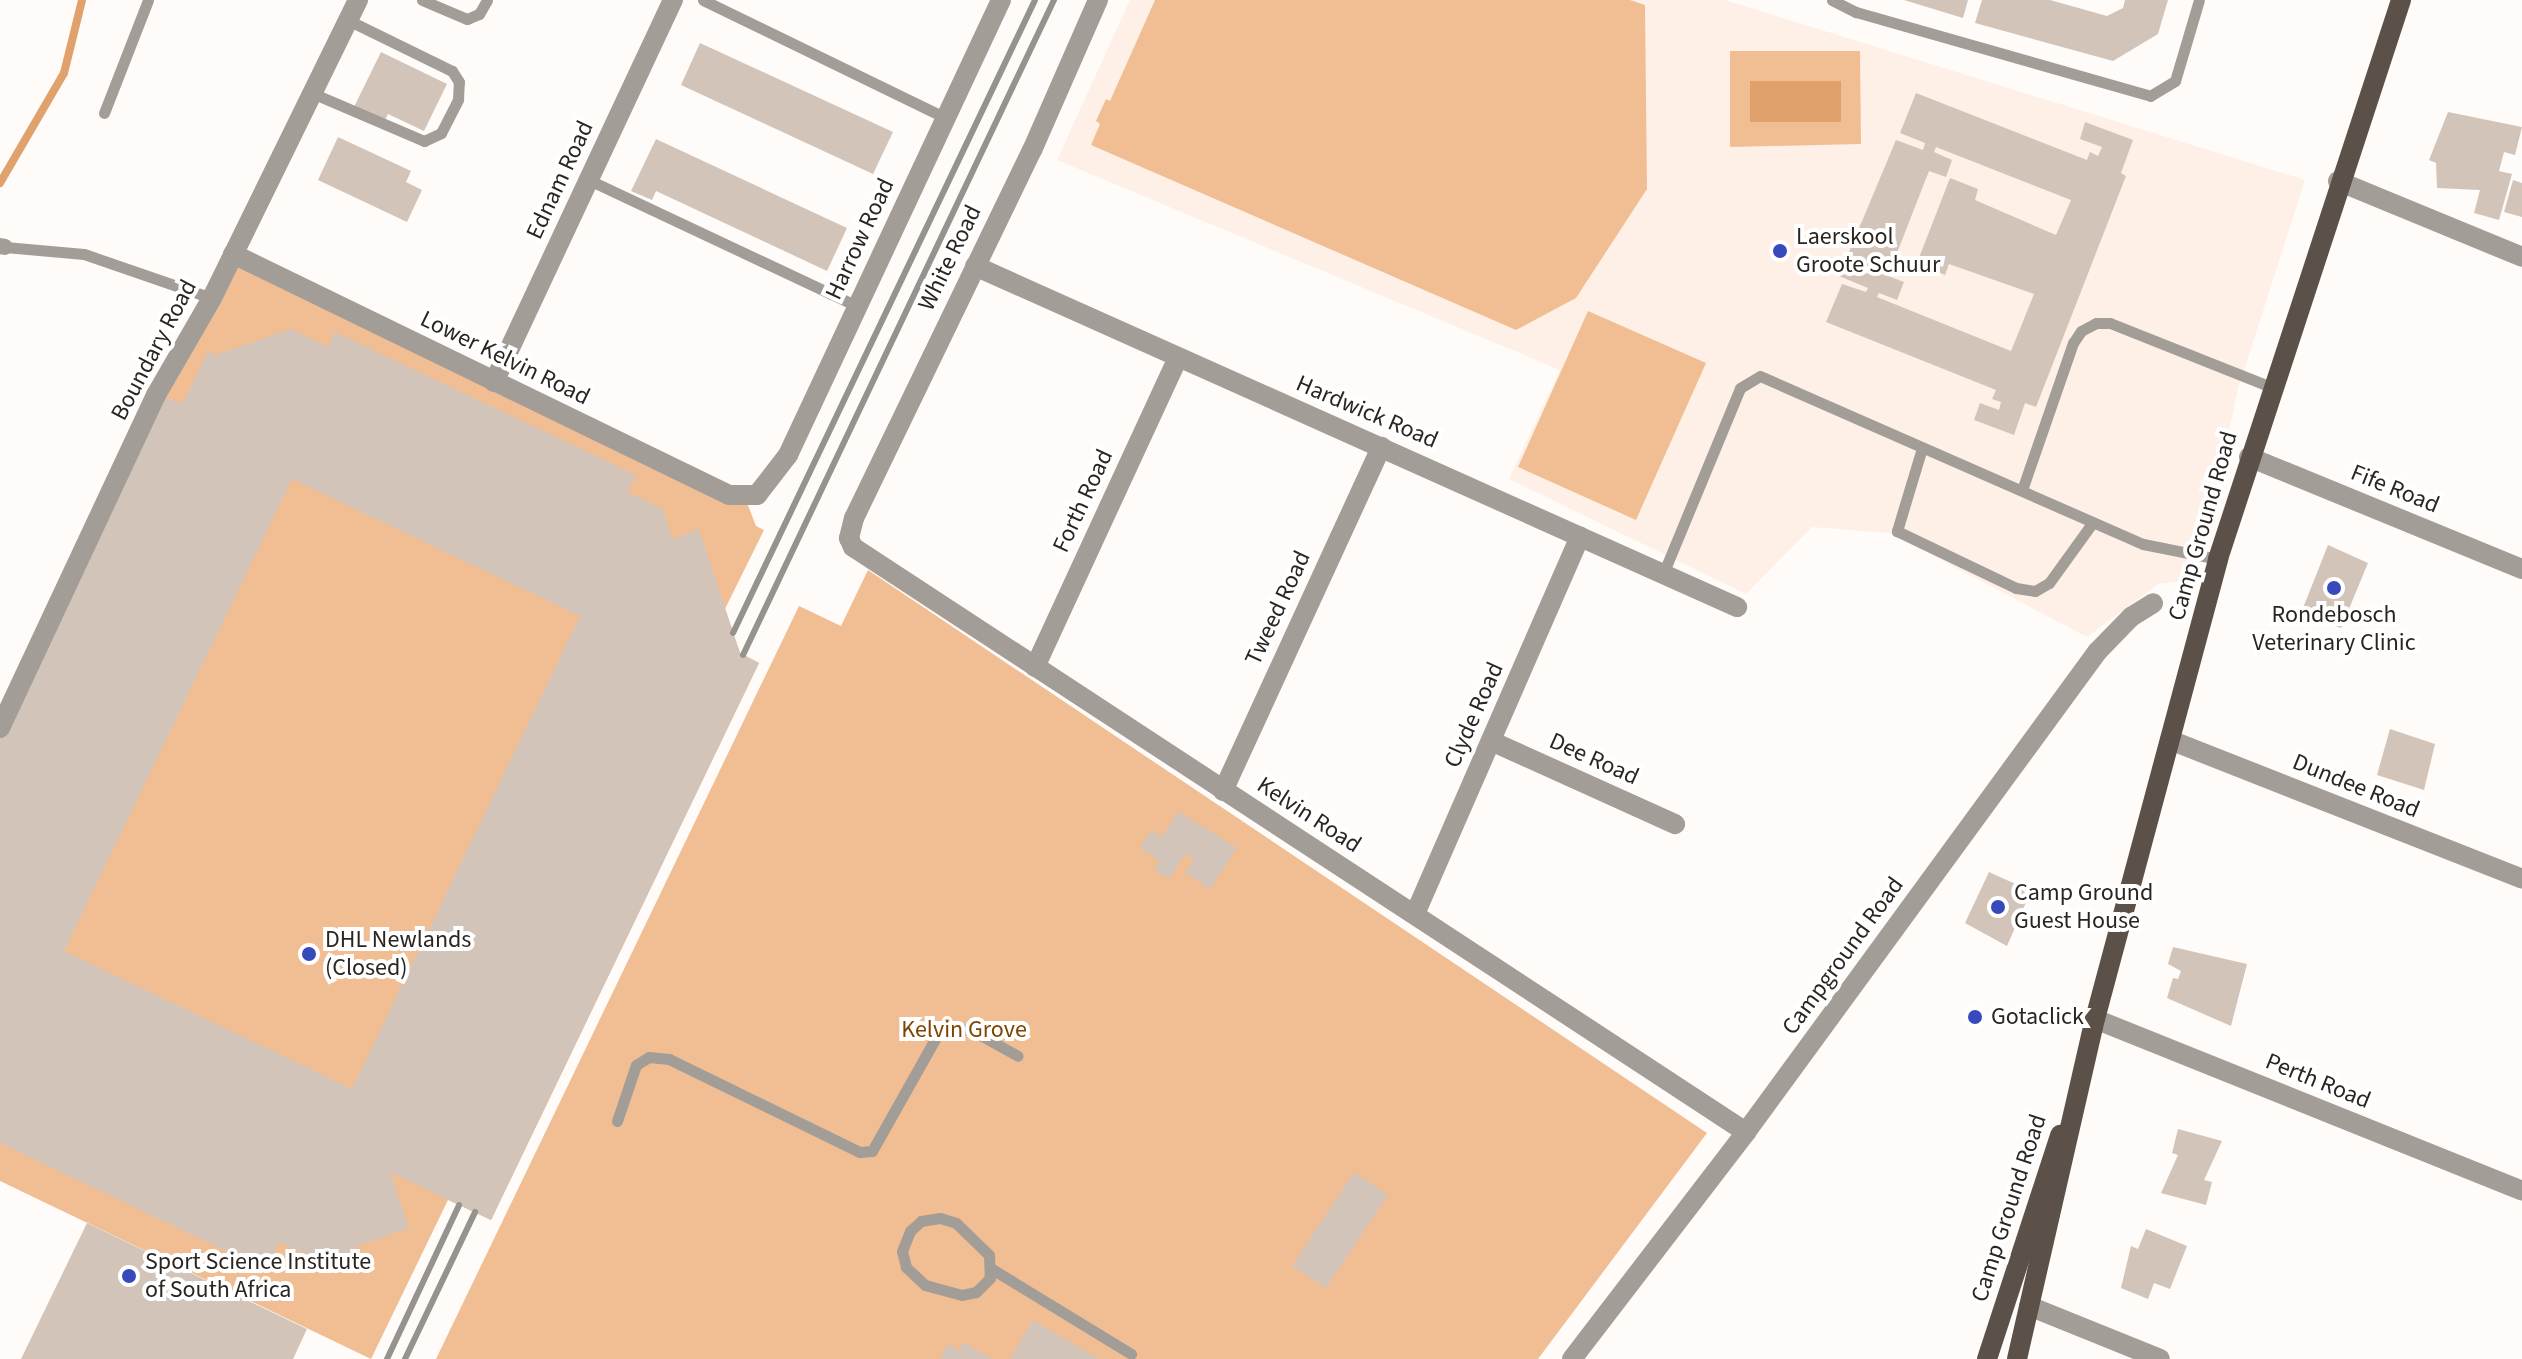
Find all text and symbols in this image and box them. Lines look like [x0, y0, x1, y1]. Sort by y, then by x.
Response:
street label: Ednam Road [520, 116, 600, 244]
street label: Harrow Road [819, 174, 901, 304]
street label: White Road [912, 201, 988, 315]
place label: Laerskool Groote Schuur [1796, 223, 1940, 279]
marker: Laerskool Groote Schuur [1771, 242, 1789, 260]
street label: Boundary Road [105, 275, 203, 425]
street label: Lower Kelvin Road [416, 305, 594, 411]
street label: Hardwick Road [1292, 369, 1442, 455]
street label: Camp Ground Road [2162, 428, 2244, 624]
street label: Forth Road [1047, 445, 1119, 557]
street label: Fife Road [2347, 458, 2443, 520]
street label: Tweed Road [1239, 546, 1317, 670]
marker: Rondebosch Veterinary Clinic [2325, 579, 2343, 597]
place label: Rondebosch Veterinary Clinic [2252, 601, 2416, 657]
street label: Clyde Road [1438, 658, 1510, 772]
street label: Dee Road [1545, 727, 1643, 791]
street label: Dundee Road [2288, 747, 2424, 825]
street label: Kelvin Road [1252, 771, 1366, 859]
street label: Campground Road [1776, 871, 1910, 1041]
place label: Camp Ground Guest House [2014, 879, 2153, 935]
marker: Camp Ground Guest House [1989, 898, 2007, 916]
place label: DHL Newlands (Closed) [325, 926, 471, 982]
marker: DHL Newlands (Closed) [300, 945, 318, 963]
place label: Gotaclick [1991, 1003, 2084, 1031]
marker: Gotaclick [1966, 1008, 1984, 1026]
park label: Kelvin Grove [901, 1016, 1027, 1044]
street label: Perth Road [2261, 1047, 2375, 1115]
street label: Camp Ground Road [1965, 1111, 2053, 1305]
place label: Sport Science Institute of South Africa [145, 1248, 371, 1304]
marker: Sport Science Institute of South Africa [120, 1267, 138, 1285]

